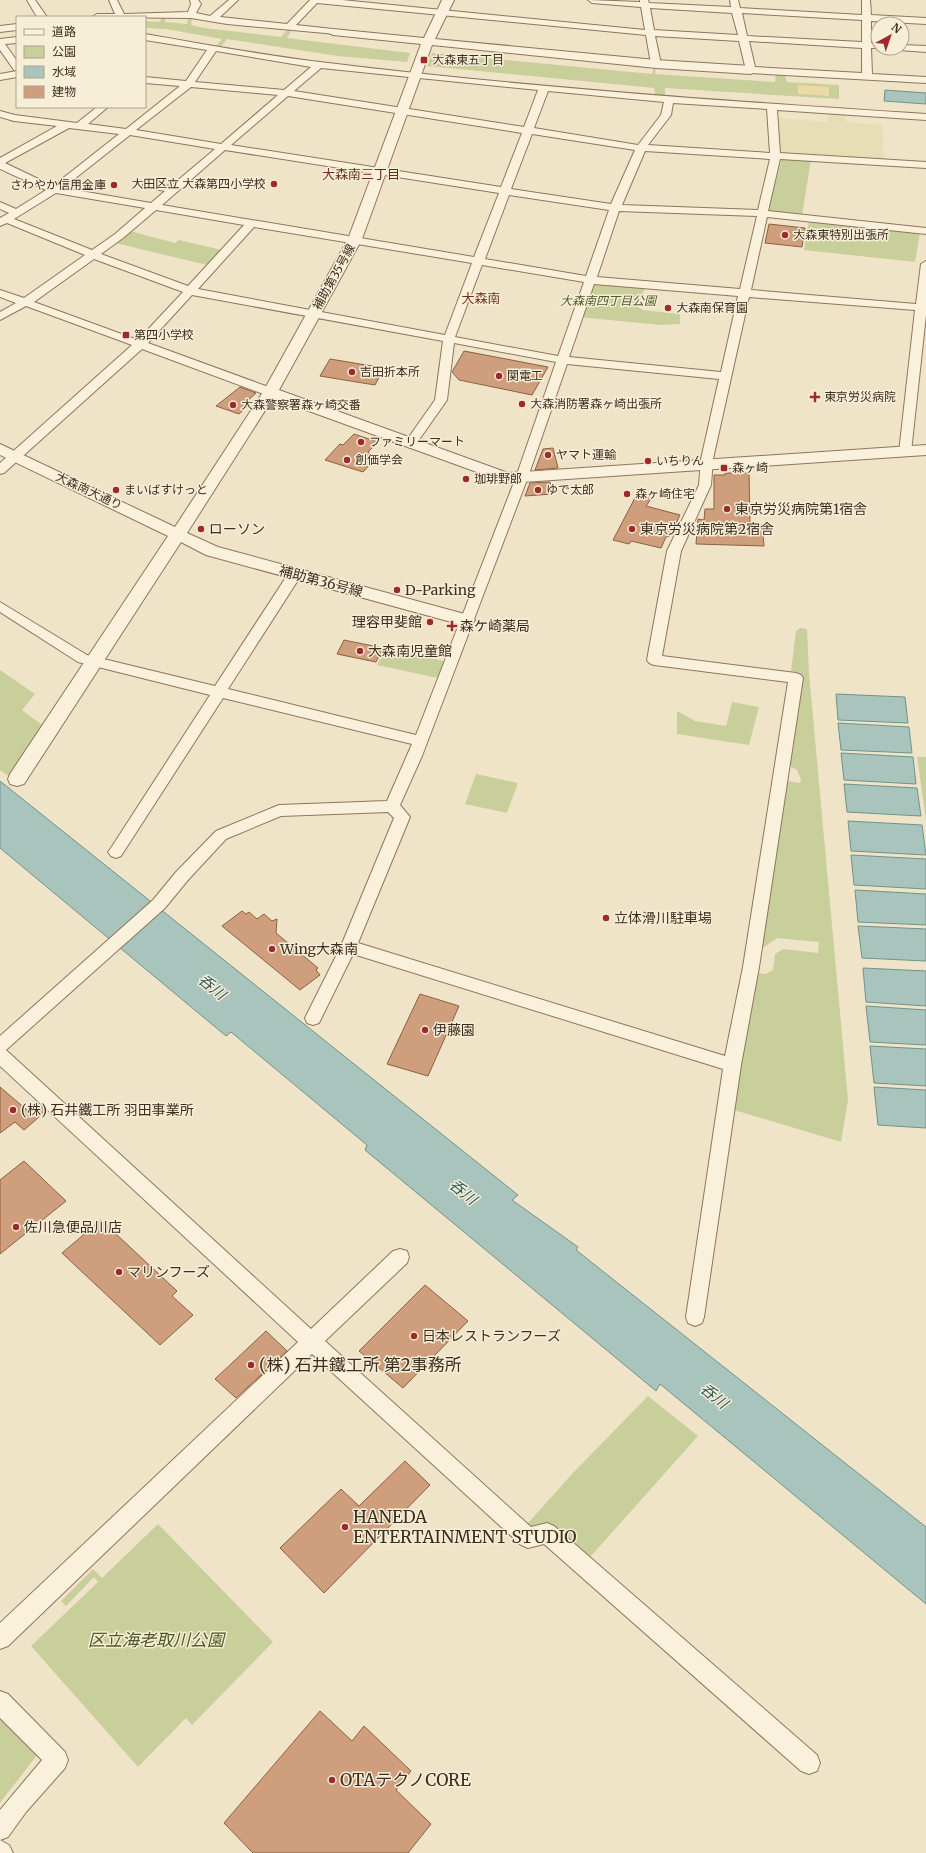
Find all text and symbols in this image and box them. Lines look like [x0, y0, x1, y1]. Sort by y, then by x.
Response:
legend [16, 16, 146, 108]
north arrow [870, 16, 910, 56]
text: N [889, 20, 904, 37]
text: 道路 [52, 24, 76, 39]
text: 公園 [52, 44, 76, 59]
place label: 大森東五丁目 [432, 52, 504, 67]
marker: 大森東五丁目 [419, 55, 429, 65]
text: 水域 [52, 64, 76, 79]
text: 建物 [52, 84, 76, 99]
district label: 大森南三丁目 [322, 166, 400, 183]
place label: 大田区立 大森第四小学校 [131, 176, 266, 191]
place label: さわやか信用金庫 [10, 177, 106, 192]
marker: 大田区立 大森第四小学校 [269, 179, 279, 189]
marker: さわやか信用金庫 [109, 180, 119, 190]
place label: 大森東特別出張所 [793, 227, 889, 242]
marker: 大森東特別出張所 [780, 230, 790, 240]
street label: 補助第35号線 [309, 241, 358, 312]
district label: 大森南 [461, 290, 501, 307]
park label: 大森南四丁目公園 [560, 293, 658, 308]
place label: 大森南保育園 [676, 300, 748, 315]
marker: 大森南保育園 [663, 303, 673, 313]
place label: 第四小学校 [134, 327, 194, 342]
marker: 第四小学校 [121, 330, 131, 340]
place label: 吉田折本所 [360, 364, 420, 379]
marker: 吉田折本所 [347, 367, 357, 377]
place label: 関電工 [507, 368, 543, 383]
marker: 関電工 [494, 371, 504, 381]
place label: 東京労災病院 [824, 389, 896, 404]
marker: 東京労災病院 [809, 391, 821, 403]
place label: 大森消防署森ヶ崎出張所 [530, 396, 662, 411]
place label: 大森警察署森ヶ崎交番 [241, 397, 361, 412]
marker: 大森消防署森ヶ崎出張所 [517, 399, 527, 409]
marker: 大森警察署森ヶ崎交番 [228, 400, 238, 410]
place label: ファミリーマート [369, 434, 465, 449]
marker: ファミリーマート [356, 437, 366, 447]
place label: ヤマト運輸 [556, 447, 616, 462]
marker: ヤマト運輸 [543, 450, 553, 460]
place label: 創価学会 [355, 452, 403, 467]
place label: いちりん [656, 453, 704, 468]
marker: 創価学会 [342, 455, 352, 465]
marker: いちりん [643, 456, 653, 466]
place label: 森ヶ崎 [732, 460, 768, 475]
marker: 森ヶ崎 [719, 463, 729, 473]
street label: 大森南大通り [53, 469, 125, 513]
place label: 珈琲野郎 [474, 471, 522, 486]
marker: 珈琲野郎 [461, 474, 471, 484]
place label: まいばすけっと [124, 482, 208, 497]
place label: ゆで太郎 [546, 482, 594, 497]
marker: まいばすけっと [111, 485, 121, 495]
marker: ゆで太郎 [533, 485, 543, 495]
place label: 森ヶ崎住宅 [635, 486, 695, 501]
marker: 森ヶ崎住宅 [622, 489, 632, 499]
place label: 東京労災病院第1宿舎 [735, 500, 867, 518]
marker: 東京労災病院第1宿舎 [722, 504, 732, 514]
place label: ローソン [209, 520, 265, 538]
place label: 東京労災病院第2宿舎 [640, 520, 774, 538]
marker: ローソン [196, 524, 206, 534]
marker: 東京労災病院第2宿舎 [627, 524, 637, 534]
street label: 補助第36号線 [277, 561, 365, 601]
place label: D-Parking [405, 581, 476, 599]
marker: D-Parking [392, 585, 402, 595]
place label: 理容甲斐館 [352, 613, 422, 631]
marker: 理容甲斐館 [425, 617, 435, 627]
place label: 森ケ崎薬局 [460, 617, 530, 635]
marker: 森ケ崎薬局 [447, 621, 457, 631]
place label: 大森南児童館 [368, 642, 452, 660]
marker: 大森南児童館 [355, 646, 365, 656]
place label: 立体滑川駐車場 [614, 909, 712, 927]
marker: 立体滑川駐車場 [601, 913, 611, 923]
place label: Wing大森南 [279, 940, 358, 958]
marker: Wing大森南 [267, 944, 277, 954]
water label: 呑川 [195, 970, 231, 1005]
place label: 伊藤園 [433, 1021, 475, 1039]
marker: 伊藤園 [420, 1025, 430, 1035]
place label: (株) 石井鐵工所 羽田事業所 [21, 1101, 194, 1119]
marker: (株) 石井鐵工所 羽田事業所 [8, 1105, 18, 1115]
water label: 呑川 [446, 1175, 482, 1210]
place label: 佐川急便品川店 [24, 1218, 122, 1236]
marker: 佐川急便品川店 [11, 1222, 21, 1232]
place label: マリンフーズ [127, 1263, 210, 1281]
marker: マリンフーズ [114, 1267, 124, 1277]
place label: 日本レストランフーズ [422, 1327, 561, 1345]
marker: 日本レストランフーズ [409, 1331, 419, 1341]
place label: (株) 石井鐵工所 第2事務所 [259, 1354, 462, 1376]
marker: (株) 石井鐵工所 第2事務所 [246, 1360, 256, 1370]
water label: 呑川 [697, 1379, 733, 1414]
place label: HANEDA ENTERTAINMENT STUDIO [353, 1506, 577, 1548]
marker: HANEDA ENTERTAINMENT STUDIO [340, 1522, 350, 1532]
park label: 区立海老取川公園 [88, 1629, 226, 1651]
place label: OTAテクノCORE [340, 1769, 471, 1791]
marker: OTAテクノCORE [327, 1775, 337, 1785]

